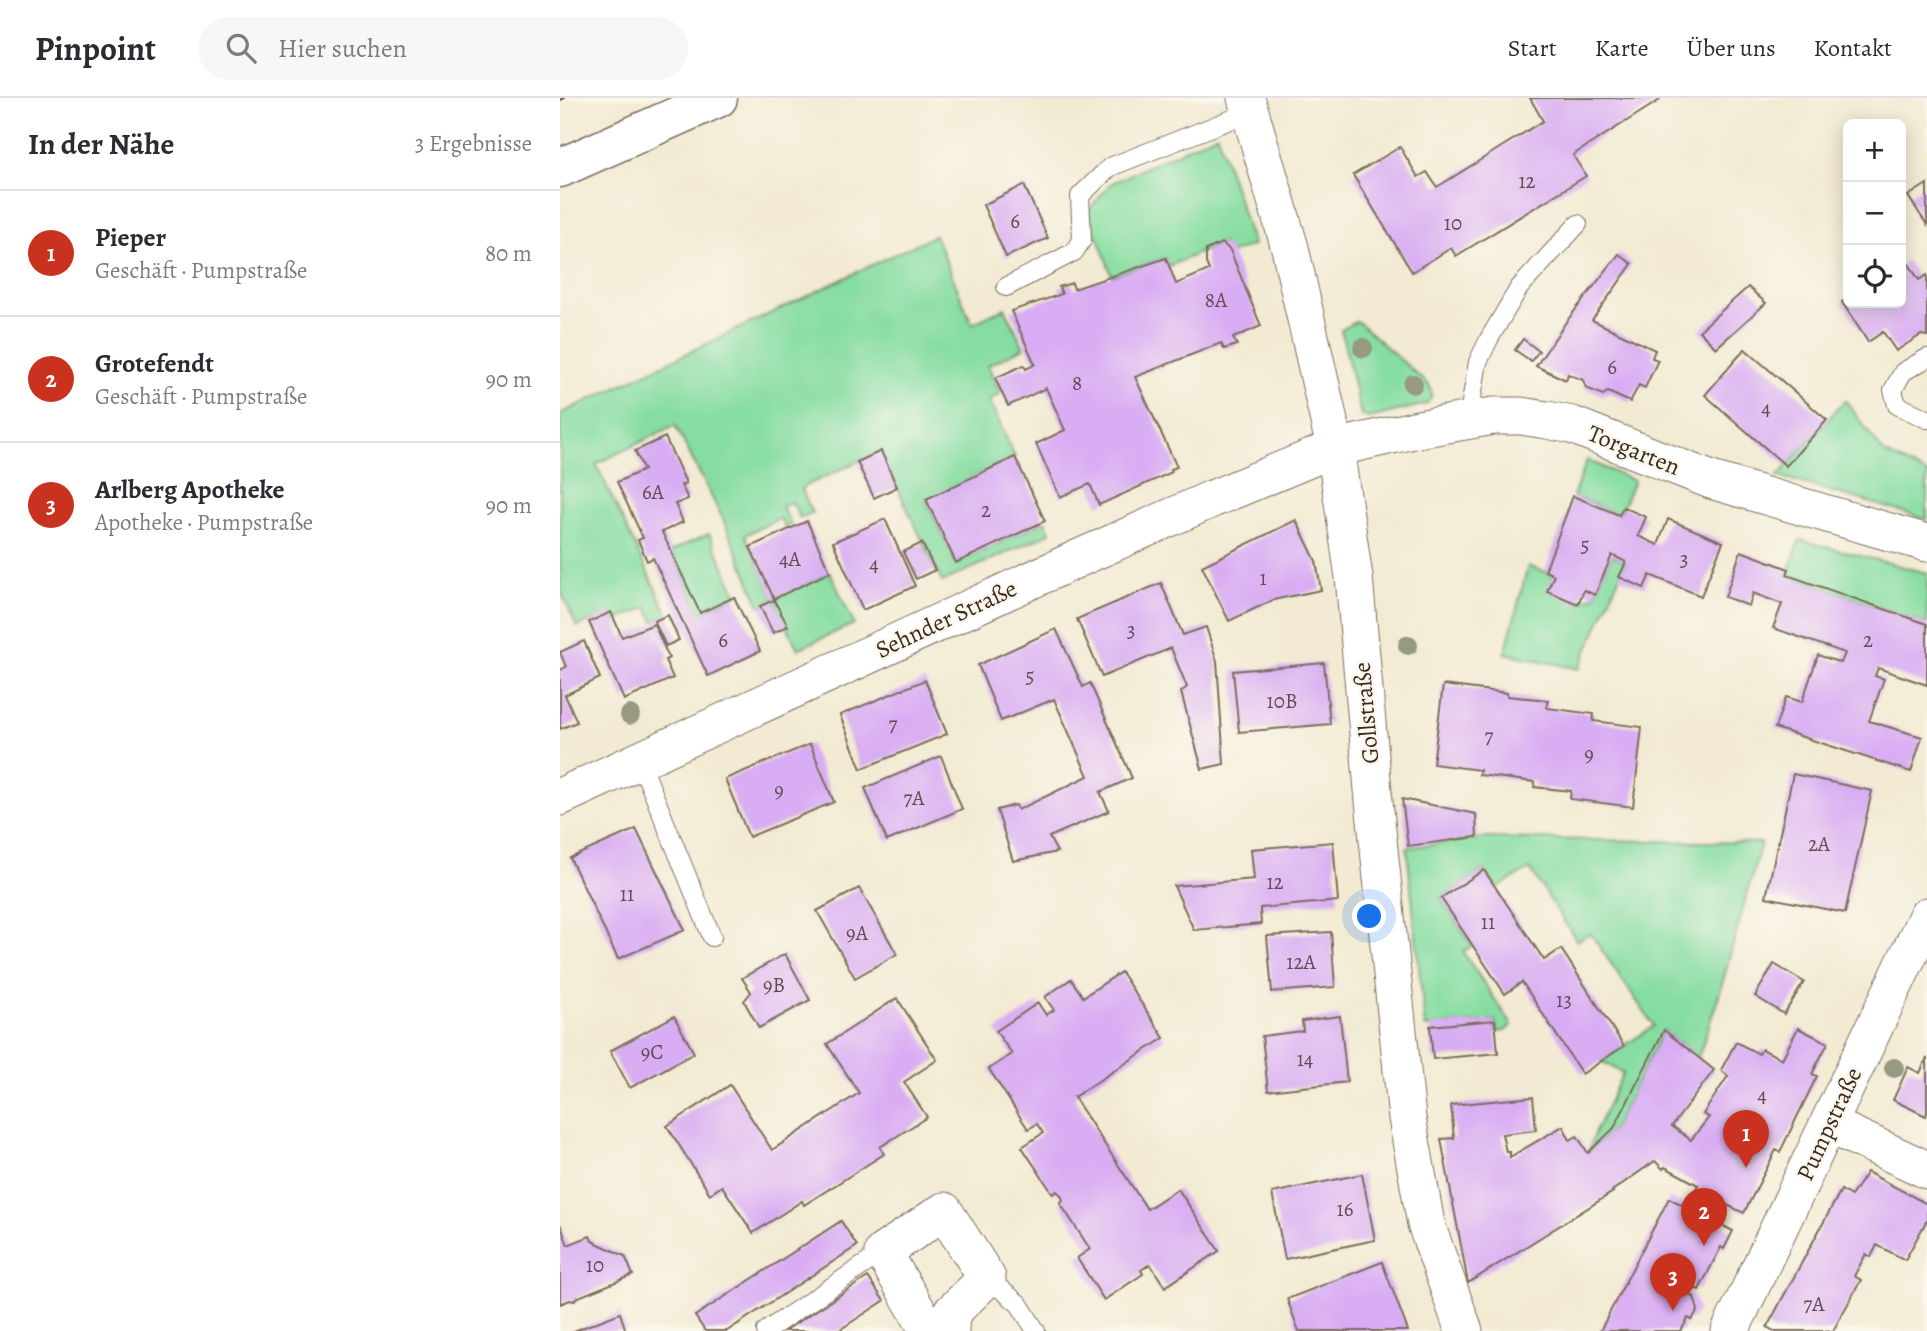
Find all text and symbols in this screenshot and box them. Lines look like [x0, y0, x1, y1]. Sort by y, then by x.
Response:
search box [198, 17, 688, 80]
text: Pinpoint [35, 26, 156, 71]
icon: search [222, 29, 260, 67]
text: Hier suchen [278, 31, 407, 66]
text: Start [1508, 32, 1557, 64]
text: Karte [1595, 32, 1649, 64]
text: Über uns [1687, 32, 1776, 64]
text: Kontakt [1814, 32, 1892, 64]
map controls [1843, 119, 1906, 308]
button: + [1843, 119, 1906, 182]
text: In der Nähe [28, 124, 174, 164]
text: 3 Ergebnisse [415, 128, 532, 159]
house number: 12 [1518, 167, 1536, 195]
button: − [1843, 182, 1906, 245]
house number: 6 [1010, 207, 1020, 235]
house number: 10 [1444, 209, 1462, 237]
text: Pieper [95, 220, 166, 255]
text: 1 [47, 238, 55, 269]
text: 80 m [485, 238, 532, 269]
button: locate [1843, 245, 1906, 308]
text: Geschäft · Pumpstraße [95, 255, 307, 286]
house number: 8A [1205, 286, 1228, 314]
text: Grotefendt [95, 346, 214, 381]
house number: 6 [1607, 353, 1617, 381]
text: 2 [45, 364, 57, 395]
text: 90 m [486, 364, 532, 395]
house number: 8 [1072, 369, 1082, 397]
text: Geschäft · Pumpstraße [95, 381, 307, 412]
house number: 4 [1761, 394, 1771, 422]
street label: Torgarten [1583, 417, 1685, 483]
text: Arlberg Apotheke [95, 472, 285, 507]
house number: 6A [642, 478, 665, 506]
text: 3 [46, 490, 56, 521]
text: 90 m [486, 490, 532, 521]
house number: 2 [981, 496, 991, 524]
text: Apotheke · Pumpstraße [95, 507, 313, 538]
house number: 5 [1580, 531, 1590, 559]
house number: 4A [779, 545, 802, 573]
house number: 3 [1680, 545, 1688, 573]
house number: 4 [869, 550, 879, 578]
house number: 1 [1259, 564, 1267, 592]
street label: Sehnder Straße [870, 572, 1022, 666]
house number: 3 [1127, 616, 1135, 644]
house number: 6 [718, 626, 728, 654]
house number: 2 [1863, 626, 1873, 654]
street label: Gollstraße [1346, 661, 1386, 765]
house number: 5 [1025, 662, 1035, 690]
house number: 10B [1267, 687, 1297, 715]
house number: 7 [889, 710, 898, 738]
house number: 7 [1485, 722, 1494, 750]
house number: 9 [1584, 740, 1594, 768]
house number: 9 [774, 776, 784, 804]
house number: 7A [903, 784, 925, 812]
house number: 2A [1808, 830, 1831, 858]
house number: 12 [1266, 868, 1284, 896]
house number: 11 [620, 880, 634, 908]
your location [1352, 899, 1386, 933]
house number: 11 [1481, 908, 1495, 936]
house number: 9A [846, 919, 869, 947]
house number: 12A [1286, 948, 1316, 976]
house number: 9B [763, 971, 785, 999]
house number: 13 [1556, 986, 1572, 1014]
house number: 9C [641, 1038, 663, 1066]
house number: 14 [1297, 1045, 1313, 1073]
street label: Pumpstraße [1789, 1062, 1869, 1186]
house number: 4 [1757, 1081, 1767, 1109]
pin: 1 [1723, 1110, 1769, 1168]
pin: 2 [1681, 1188, 1727, 1246]
house number: 16 [1337, 1195, 1354, 1223]
house number: 10 [586, 1251, 604, 1279]
pin: 3 [1650, 1253, 1696, 1311]
house number: 7A [1803, 1290, 1825, 1318]

